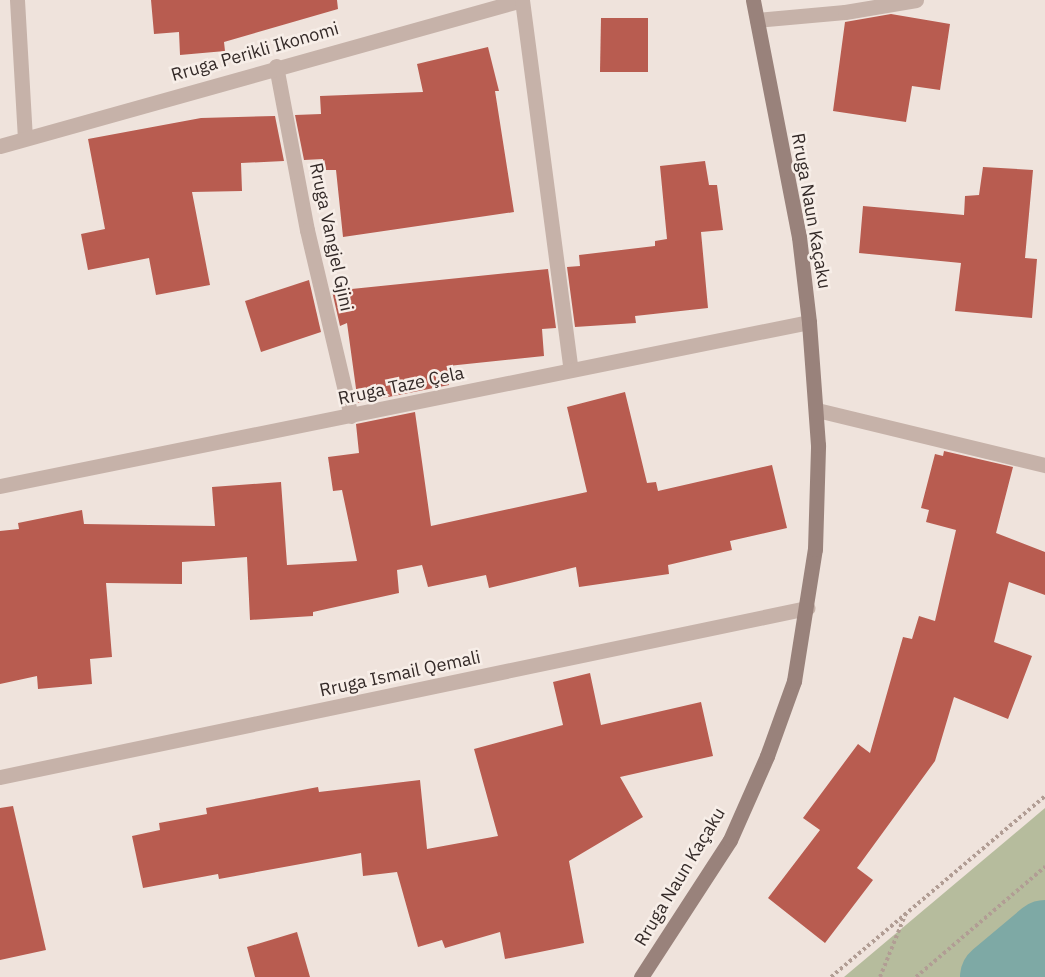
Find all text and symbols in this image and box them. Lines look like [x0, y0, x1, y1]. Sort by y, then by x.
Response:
street label: Rruga Perikli Ikonomi [169, 18, 341, 86]
street label: Rruga Naun Kaçaku [787, 132, 835, 290]
street label: Rruga Vangjel Gjini [305, 161, 357, 313]
street label: Rruga Taze Çela [336, 362, 466, 410]
street label: Rruga Ismail Qemali [318, 646, 482, 702]
street label: Rruga Naun Kaçaku [630, 804, 730, 950]

